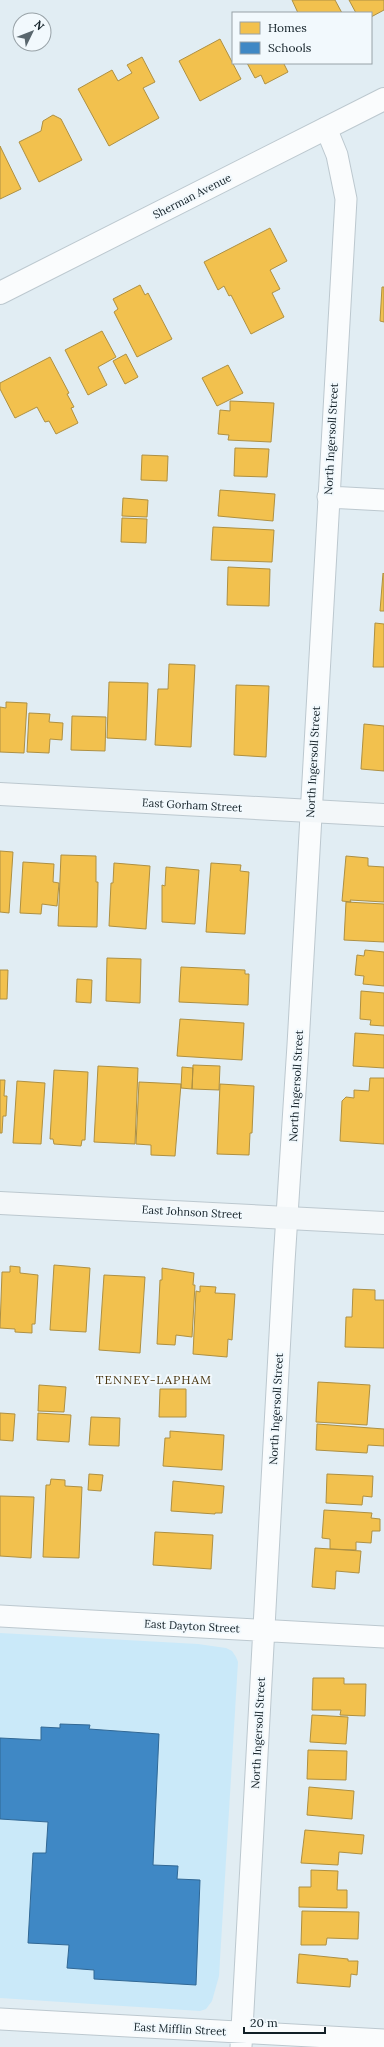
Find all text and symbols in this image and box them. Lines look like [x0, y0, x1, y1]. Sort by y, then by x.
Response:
north arrow [12, 12, 52, 52]
legend [232, 12, 372, 64]
text: N [31, 17, 48, 33]
text: Homes [268, 20, 307, 35]
text: Schools [268, 40, 312, 55]
street label: Sherman Avenue [151, 170, 234, 222]
street label: North Ingersoll Street [321, 382, 341, 495]
street label: North Ingersoll Street [303, 705, 323, 818]
street label: East Gorham Street [141, 795, 243, 815]
street label: North Ingersoll Street [286, 1029, 306, 1142]
street label: East Johnson Street [141, 1202, 243, 1222]
street label: North Ingersoll Street [266, 1352, 286, 1465]
district label: TENNEY-LAPHAM [96, 1372, 212, 1387]
street label: East Dayton Street [144, 1617, 241, 1636]
street label: North Ingersoll Street [248, 1676, 268, 1789]
scale bar [244, 2009, 325, 2035]
text: 20 m [250, 2015, 278, 2030]
street label: East Mifflin Street [133, 2020, 227, 2038]

